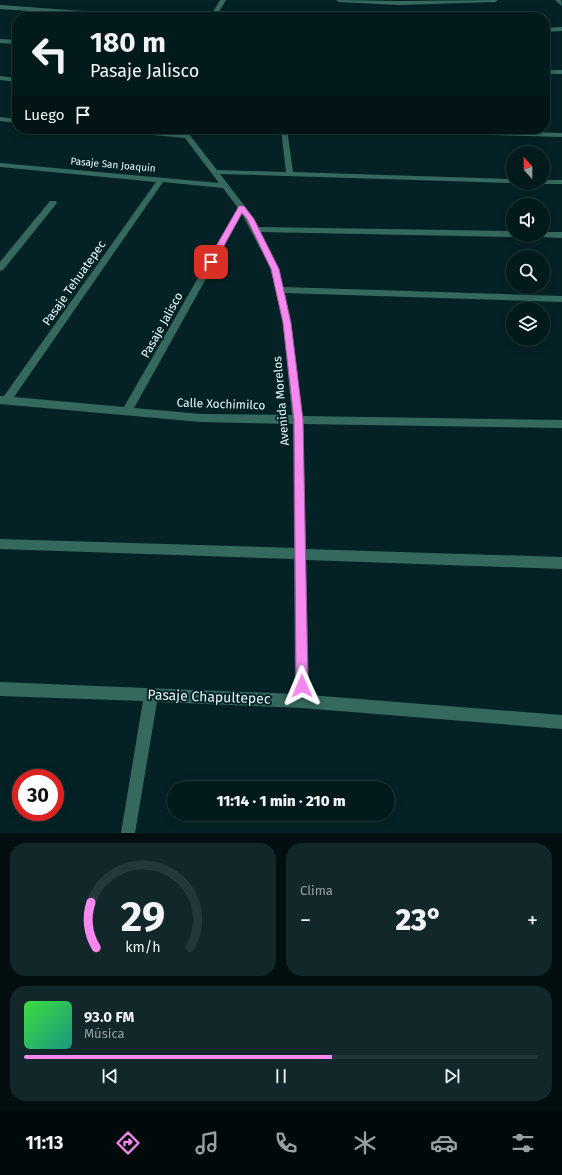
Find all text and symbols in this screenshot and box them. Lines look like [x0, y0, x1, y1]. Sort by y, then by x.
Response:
text: 180 m [90, 26, 166, 59]
icon: left [24, 28, 76, 80]
text: Pasaje Jalisco [90, 60, 199, 82]
icon: arrive [72, 104, 94, 126]
text: Luego [24, 106, 64, 124]
north arrow [506, 146, 550, 190]
map controls [506, 146, 550, 346]
street label: Pasaje San Joaquin [70, 155, 156, 175]
button: sound [506, 198, 550, 242]
street label: Pasaje Tehuatepec [39, 238, 109, 328]
pin [194, 245, 228, 279]
button: search [506, 250, 550, 294]
icon: arrive [200, 251, 222, 273]
street label: Pasaje Jalisco [138, 290, 186, 360]
button: layers [506, 302, 550, 346]
street label: Avenida Morelos [270, 355, 292, 446]
street label: Calle Xochimilco [176, 395, 266, 413]
position arrow [281, 665, 323, 707]
street label: Pasaje Chapultepec [147, 686, 271, 708]
speed limit sign: 30 [12, 769, 64, 821]
text: 11:14 · 1 min · 210 m [216, 792, 346, 810]
text: Clima [300, 883, 333, 898]
text: 29 [121, 891, 165, 941]
text: 23° [396, 902, 442, 938]
text: − [300, 907, 311, 934]
text: + [527, 907, 538, 934]
text: km/h [125, 938, 161, 955]
text: 93.0 FM [84, 1008, 134, 1026]
text: Música [84, 1026, 125, 1041]
icon: previous [99, 1065, 121, 1087]
icon: pause [270, 1065, 292, 1087]
icon: next [441, 1065, 463, 1087]
icon: directions [114, 1129, 142, 1157]
icon: music [193, 1129, 221, 1157]
icon: phone [272, 1129, 300, 1157]
icon: climate [351, 1129, 379, 1157]
icon: car [430, 1129, 458, 1157]
icon: filters [509, 1129, 537, 1157]
text: 11:13 [25, 1132, 63, 1154]

